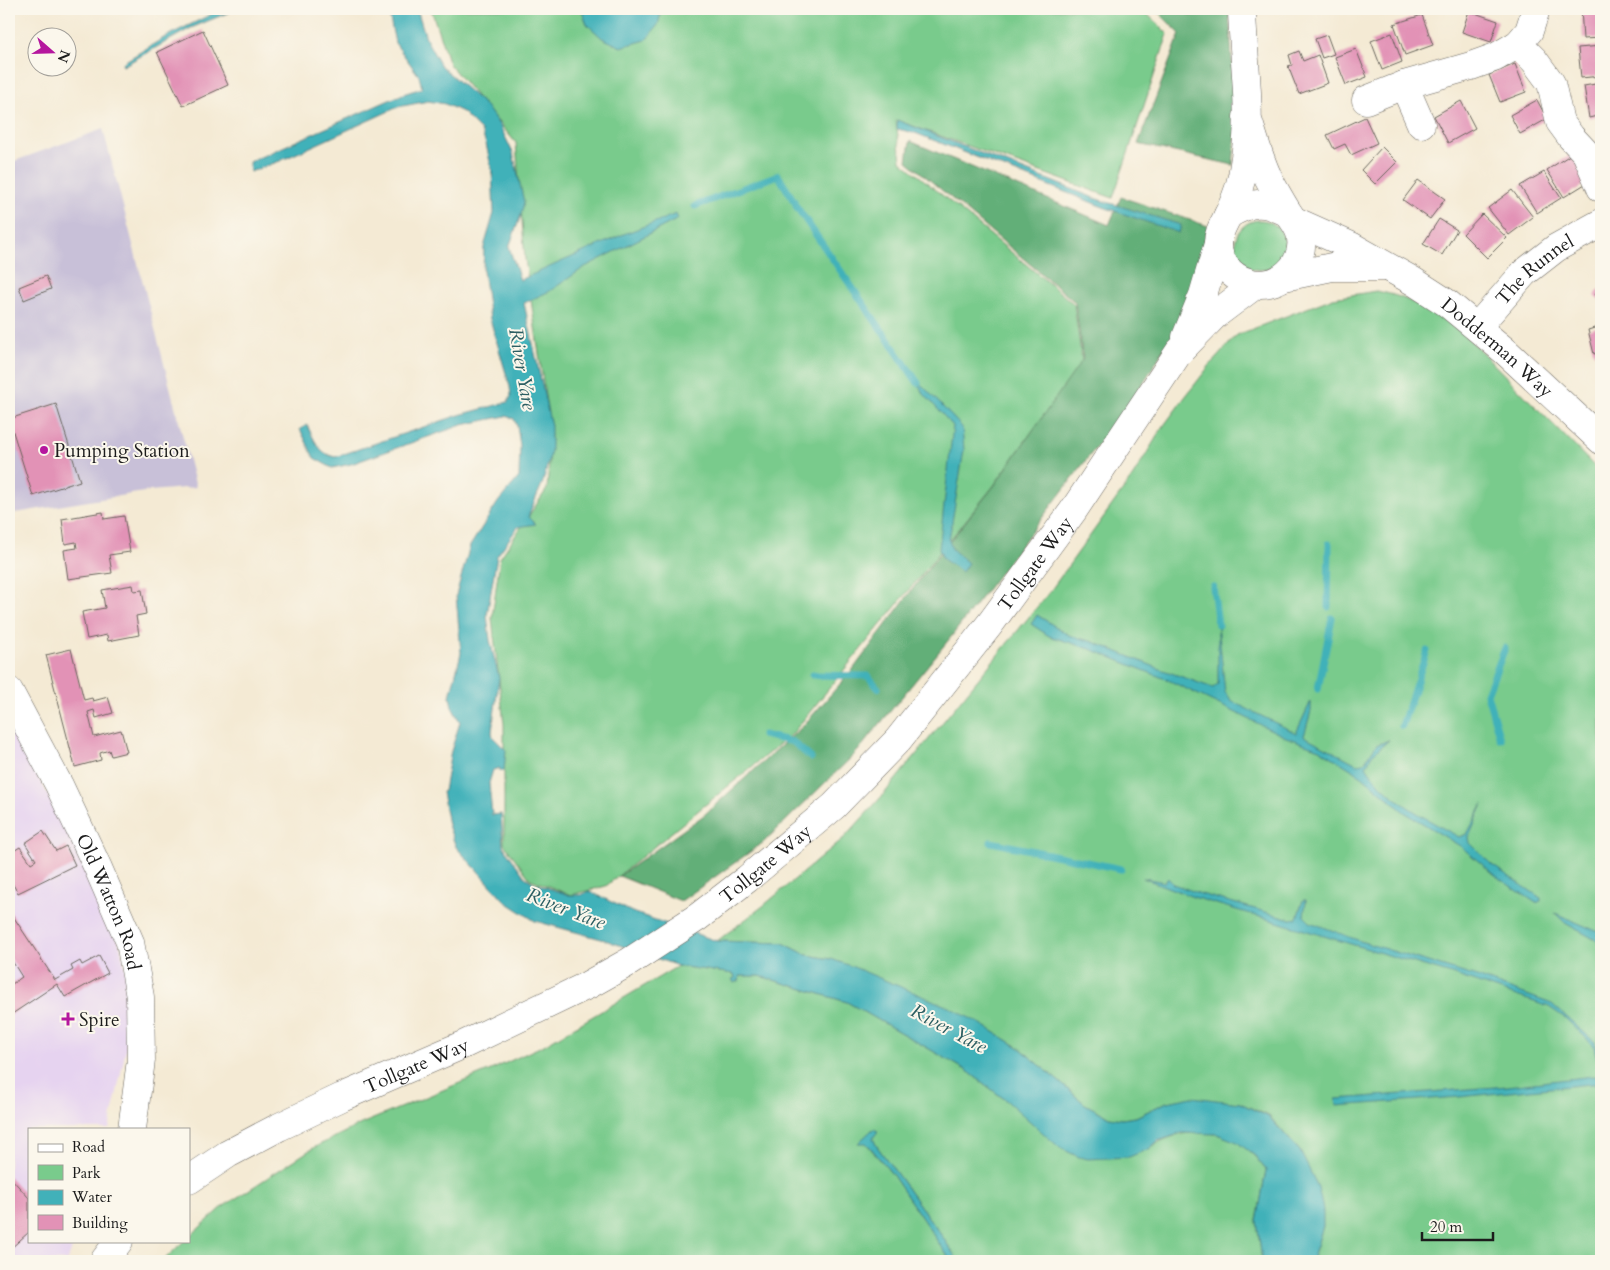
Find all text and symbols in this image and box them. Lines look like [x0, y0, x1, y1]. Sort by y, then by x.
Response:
north arrow [28, 28, 78, 78]
text: N [53, 47, 75, 65]
street label: The Runnel [1490, 229, 1579, 311]
street label: Dodderman Way [1435, 292, 1559, 404]
water label: River Yare [502, 326, 543, 412]
place label: Pumping Station [54, 438, 190, 464]
marker: Pumping Station [38, 444, 50, 456]
street label: Tollgate Way [992, 511, 1079, 617]
street label: Tollgate Way [714, 819, 817, 910]
street label: Old Watton Road [70, 829, 147, 972]
water label: River Yare [522, 881, 610, 936]
water label: River Yare [906, 997, 992, 1060]
place label: Spire [79, 1007, 120, 1033]
marker: Spire [61, 1012, 75, 1026]
street label: Tollgate Way [360, 1032, 473, 1100]
legend [28, 1128, 190, 1242]
text: Road [72, 1137, 105, 1157]
text: Park [72, 1163, 101, 1183]
text: Water [71, 1187, 113, 1207]
scale bar [1422, 1210, 1494, 1242]
text: Building [72, 1213, 128, 1233]
text: 20 m [1430, 1217, 1462, 1237]

